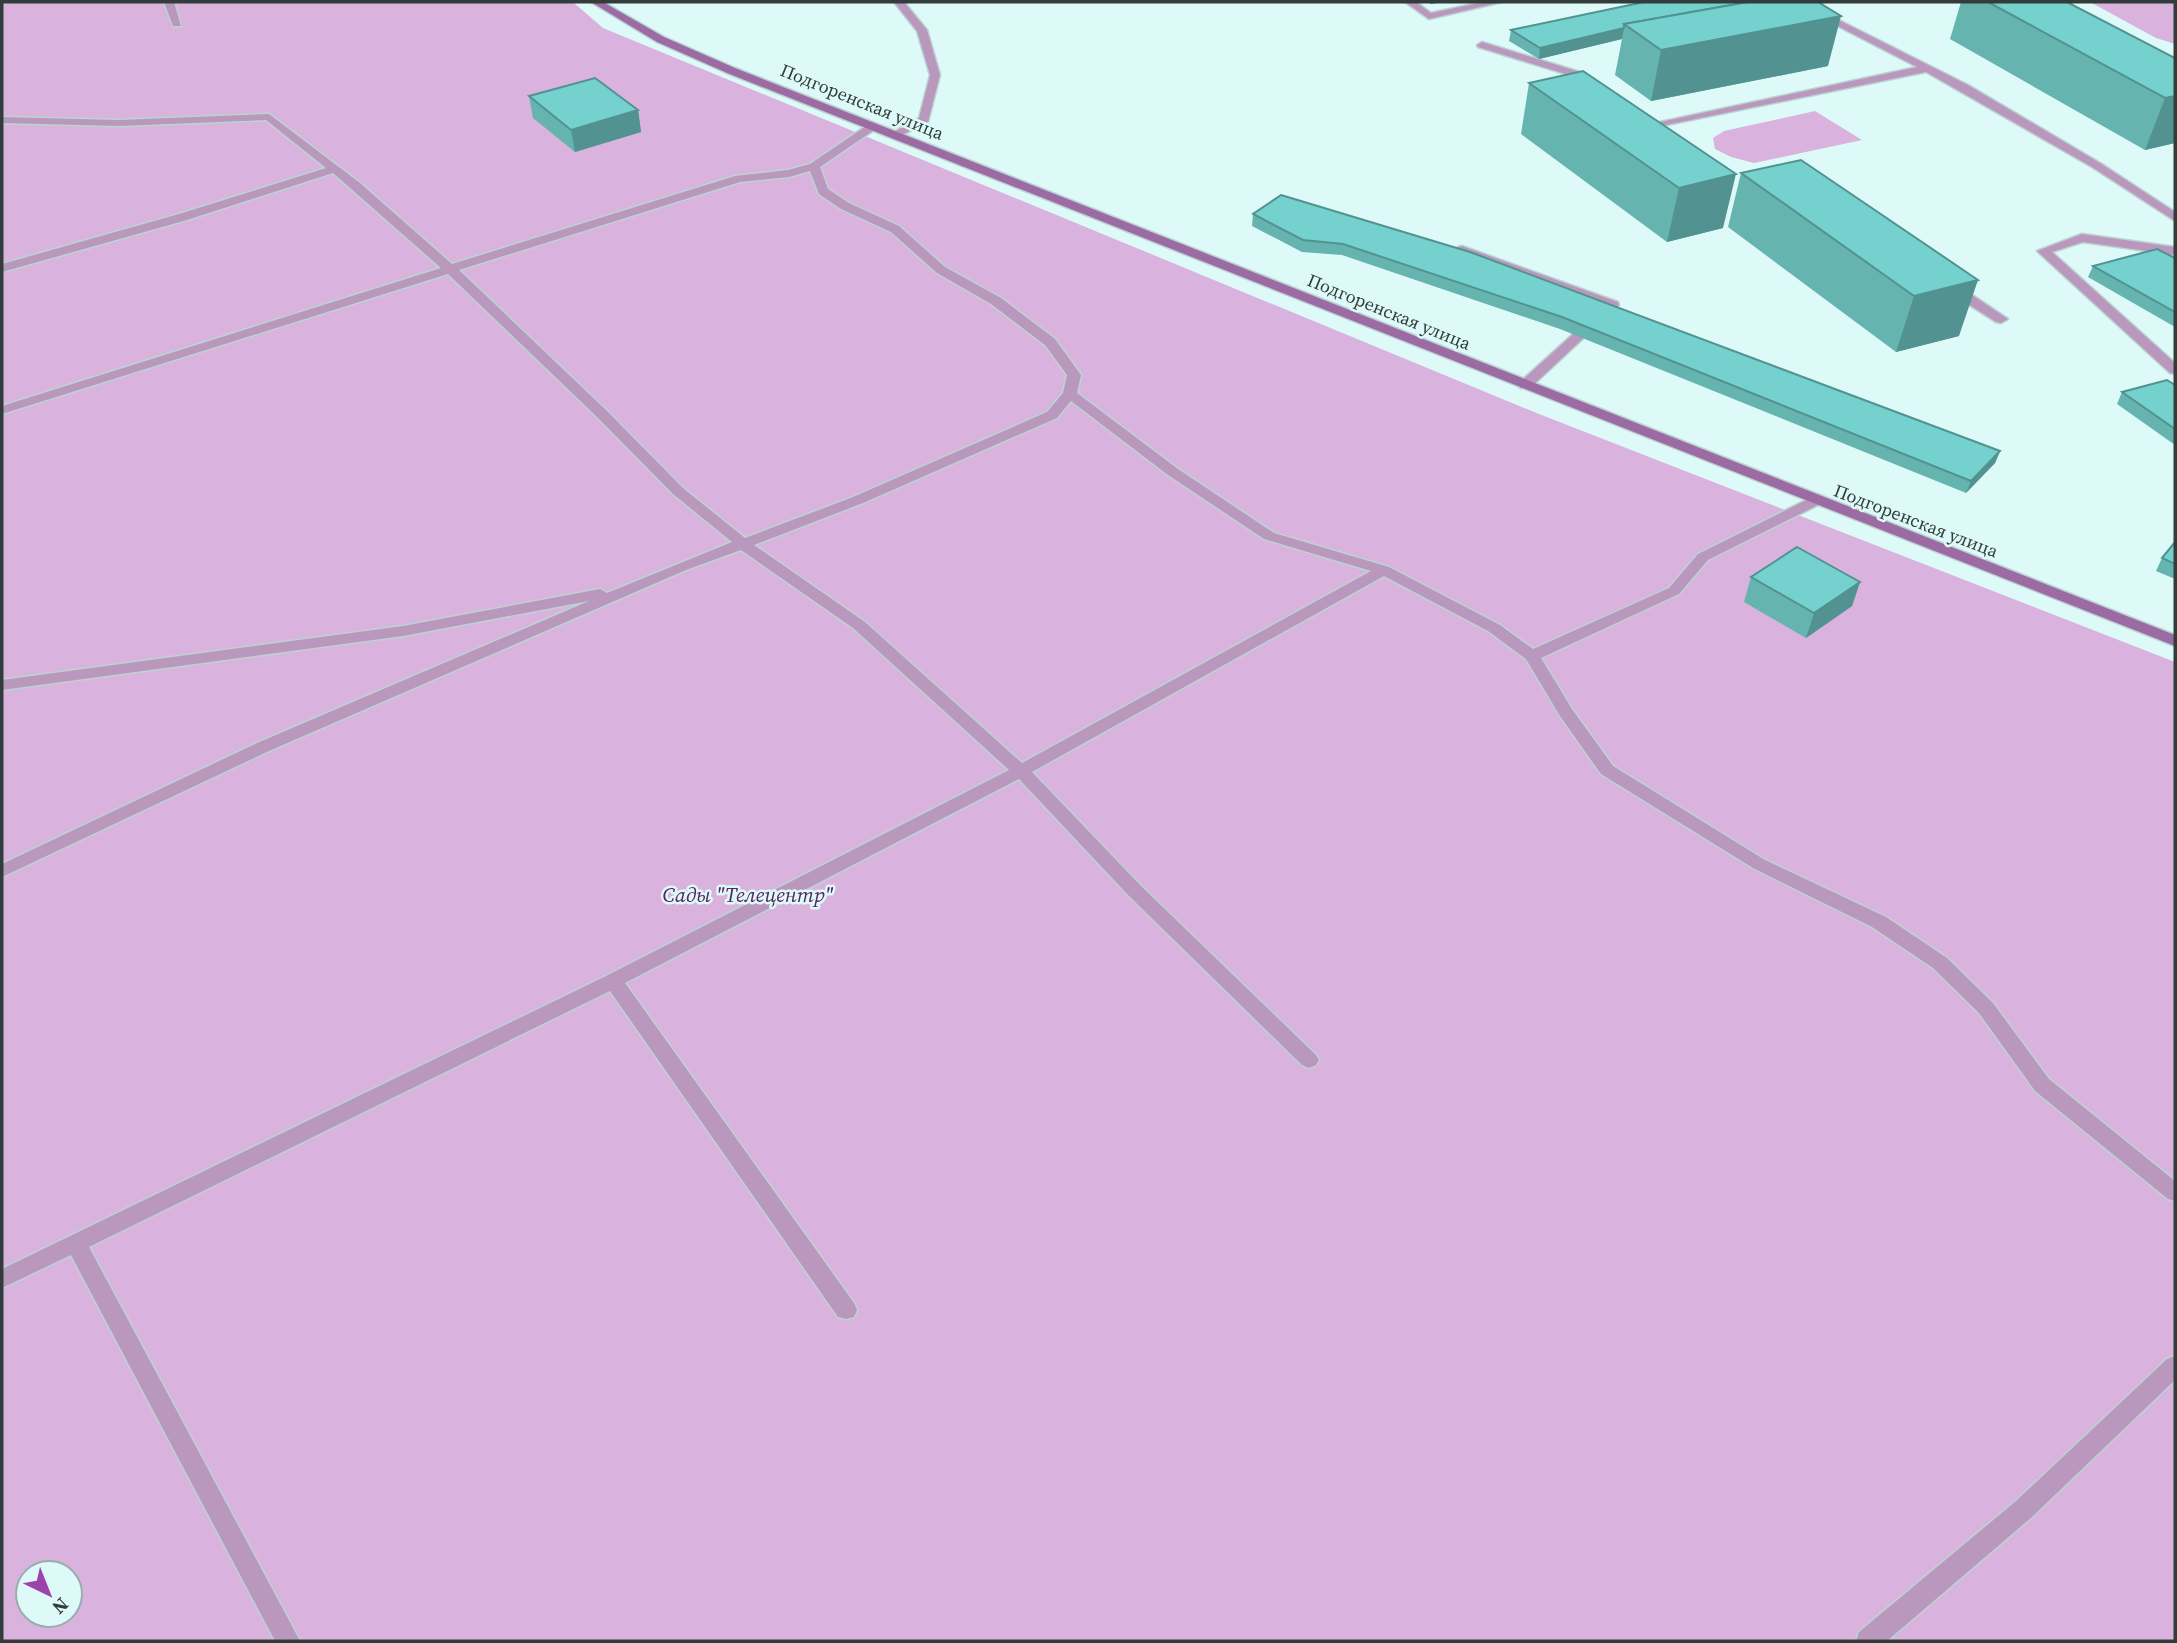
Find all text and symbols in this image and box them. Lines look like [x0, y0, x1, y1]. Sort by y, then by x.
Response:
street label: Подгоренская улица [777, 57, 948, 146]
street label: Подгоренская улица [1304, 267, 1475, 356]
street label: Подгоренская улица [1830, 478, 2003, 564]
park label: Сады "Телецентр" [663, 880, 834, 909]
north arrow [14, 1559, 84, 1629]
text: N [47, 1592, 75, 1621]

